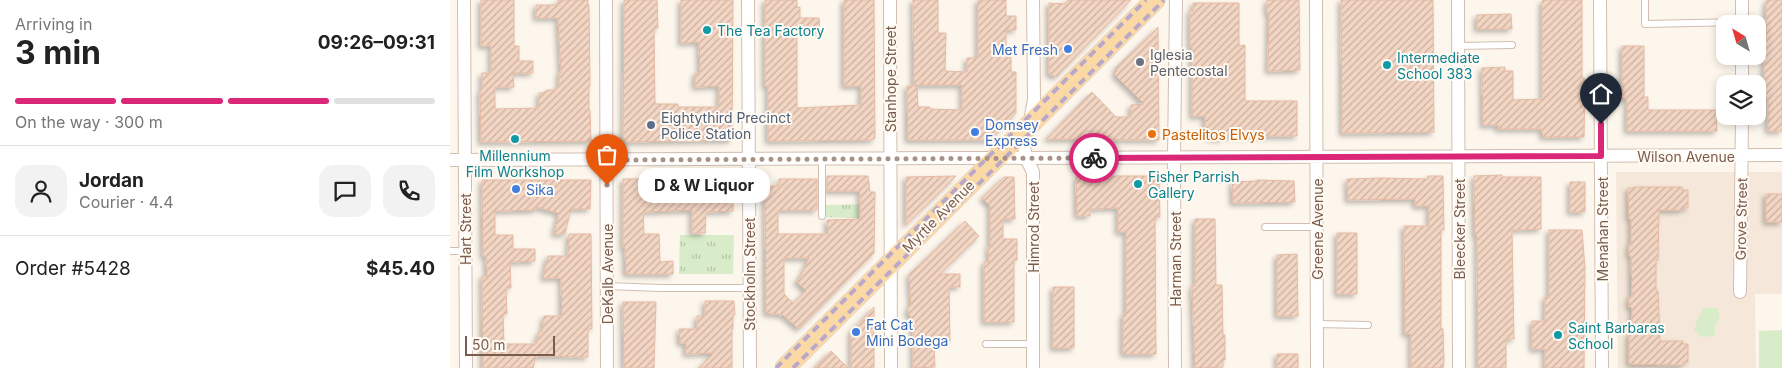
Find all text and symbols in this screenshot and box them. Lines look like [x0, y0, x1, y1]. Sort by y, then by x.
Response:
text: Arriving in [15, 14, 92, 34]
north arrow [1716, 15, 1766, 65]
map controls [1716, 15, 1766, 125]
place label: The Tea Factory [717, 22, 825, 39]
marker: The Tea Factory [701, 24, 713, 36]
street label: Stanhope Street [882, 25, 899, 132]
text: 09:26–09:31 [318, 31, 435, 54]
text: 3 min [15, 33, 101, 72]
place label: Met Fresh [992, 41, 1058, 58]
marker: Met Fresh [1062, 43, 1074, 55]
place label: Iglesia Pentecostal [1150, 46, 1228, 79]
place label: Intermediate School 383 [1397, 49, 1480, 82]
marker: Iglesia Pentecostal [1134, 56, 1146, 68]
marker: Intermediate School 383 [1381, 59, 1393, 71]
pin [1580, 73, 1622, 124]
button: layers [1716, 75, 1766, 125]
icon: home [1587, 80, 1615, 108]
place label: Eightythird Precinct Police Station [661, 109, 791, 142]
text: On the way · 300 m [15, 112, 163, 132]
place label: Domsey Express [985, 116, 1039, 149]
marker: Eightythird Precinct Police Station [645, 119, 657, 131]
marker: Domsey Express [969, 126, 981, 138]
place label: Pastelitos Elvys [1162, 126, 1265, 143]
marker: Pastelitos Elvys [1146, 128, 1158, 140]
marker: Millennium Film Workshop [509, 133, 521, 145]
courier [1069, 133, 1119, 183]
pin [586, 134, 628, 185]
icon: bag [593, 141, 621, 169]
icon: bike [1080, 144, 1108, 172]
place label: Millennium Film Workshop [466, 147, 564, 180]
street label: Wilson Avenue [1637, 148, 1735, 165]
button: person [15, 165, 67, 217]
button: chat [319, 165, 371, 217]
button: phone [383, 165, 435, 217]
callout: D & W Liquor [637, 168, 770, 202]
place label: Fisher Parrish Gallery [1148, 168, 1240, 201]
text: Jordan [79, 169, 144, 192]
text: D & W Liquor [654, 175, 754, 195]
street label: Myrtle Avenue [898, 176, 978, 256]
street label: Menahan Street [1594, 176, 1611, 281]
street label: Grove Street [1732, 177, 1750, 261]
marker: Fisher Parrish Gallery [1132, 178, 1144, 190]
street label: Greene Avenue [1309, 178, 1326, 280]
street label: Bleecker Street [1451, 178, 1468, 280]
place label: Sika [526, 181, 554, 198]
street label: Himrod Street [1025, 181, 1042, 273]
marker: Sika [510, 183, 522, 195]
text: Courier · 4.4 [79, 192, 174, 212]
street label: Hart Street [457, 193, 474, 265]
street label: Harman Street [1167, 211, 1184, 307]
street label: Stockholm Street [741, 217, 758, 331]
street label: DeKalb Avenue [599, 224, 616, 324]
text: Order #5428 [15, 257, 131, 280]
text: $45.40 [366, 257, 435, 280]
place label: Fat Cat Mini Bodega [866, 316, 948, 349]
place label: Saint Barbaras School [1568, 319, 1665, 352]
marker: Fat Cat Mini Bodega [850, 326, 862, 338]
marker: Saint Barbaras School [1552, 329, 1564, 341]
scale bar [465, 333, 555, 356]
text: 50 m [472, 336, 506, 353]

